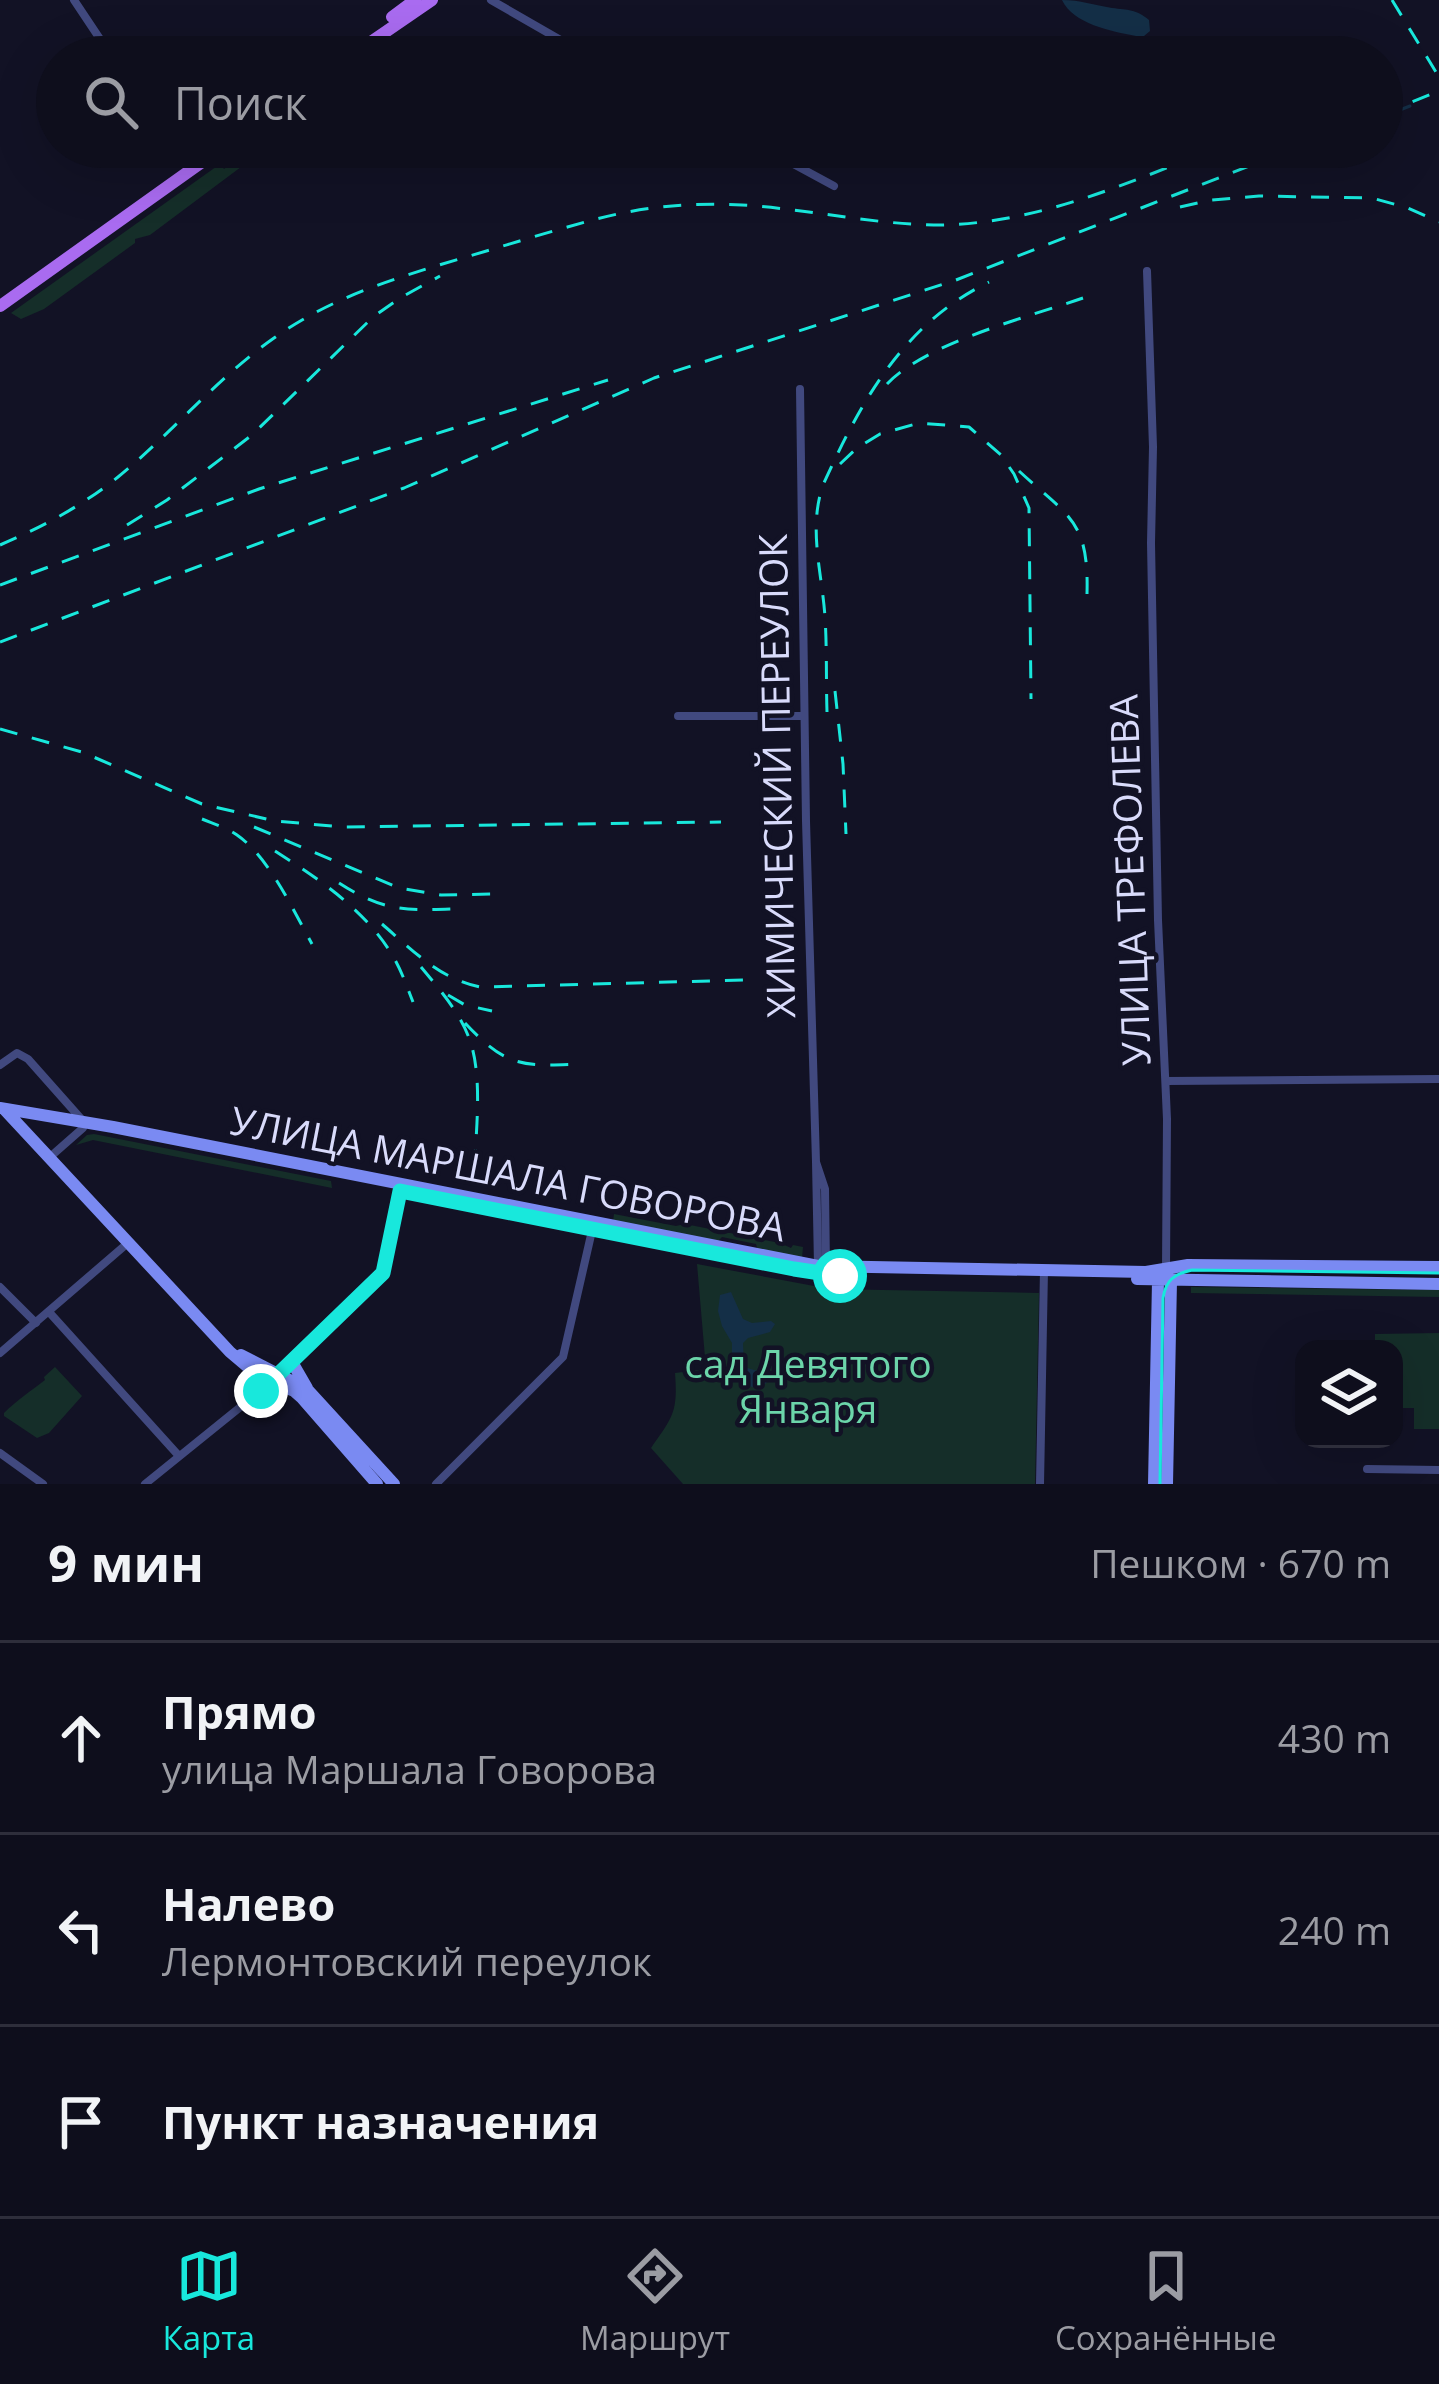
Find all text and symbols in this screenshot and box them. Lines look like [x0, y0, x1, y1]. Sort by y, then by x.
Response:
search box [36, 36, 1403, 168]
icon: search [78, 69, 144, 135]
text: Поиск [174, 72, 307, 133]
street label: ХИМИЧЕСКИЙ ПЕРЕУЛОК [745, 533, 806, 1019]
street label: УЛИЦА ТРЕФОЛЕВА [1096, 693, 1161, 1067]
street label: УЛИЦА МАРШАЛА ГОВОРОВА [226, 1093, 791, 1252]
route start [813, 1249, 867, 1303]
park label: сад Девятого Января [684, 1336, 932, 1434]
map controls [1295, 1340, 1403, 1448]
button: layers [1295, 1340, 1403, 1448]
route end [234, 1364, 288, 1418]
text: 9 мин [48, 1527, 204, 1597]
text: Пешком · 670 m [1090, 1536, 1391, 1589]
text: Прямо [162, 1681, 317, 1742]
icon: ahead [48, 1705, 114, 1771]
text: 430 m [1278, 1711, 1391, 1764]
text: улица Маршала Говорова [162, 1742, 657, 1795]
text: Налево [162, 1873, 335, 1934]
icon: left [48, 1897, 114, 1963]
text: 240 m [1278, 1903, 1391, 1956]
text: Лермонтовский переулок [162, 1934, 652, 1987]
icon: arrive [48, 2089, 114, 2155]
text: Пункт назначения [162, 2091, 599, 2152]
tab: Карта [163, 2243, 255, 2360]
tab: Маршрут [580, 2243, 730, 2360]
tab: Сохранённые [1055, 2243, 1276, 2360]

